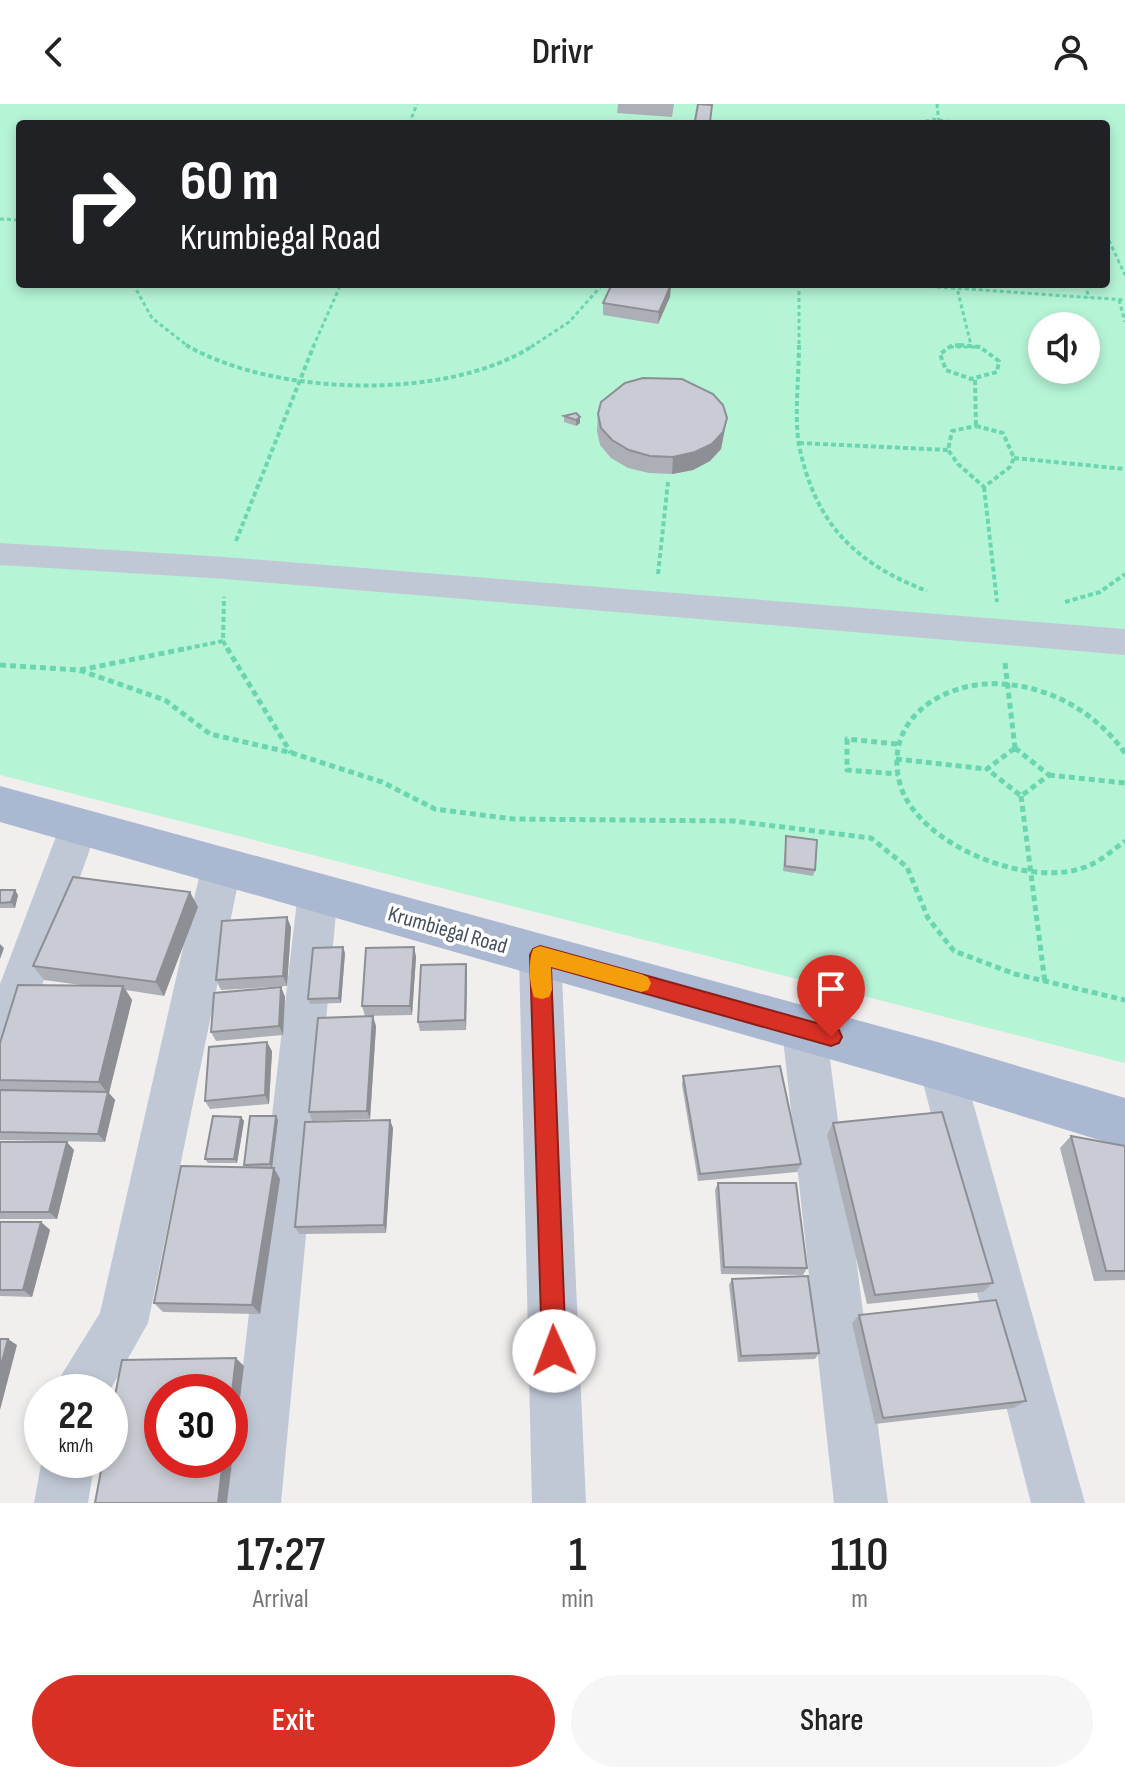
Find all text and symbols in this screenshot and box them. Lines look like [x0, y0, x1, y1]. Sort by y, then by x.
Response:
icon: back [32, 30, 76, 74]
icon: person [1049, 30, 1093, 74]
text: Drivr [532, 31, 593, 74]
text: 60 m [180, 149, 279, 216]
icon: right [48, 152, 152, 256]
text: Krumbiegal Road [180, 217, 381, 260]
map controls [1028, 312, 1100, 384]
button: sound [1028, 312, 1100, 384]
street label: Krumbiegal Road [385, 901, 510, 960]
pin [797, 955, 865, 1037]
icon: arrive [809, 967, 853, 1011]
position arrow [512, 1309, 596, 1393]
speed limit sign: 30 [144, 1374, 248, 1478]
text: 22 [58, 1392, 94, 1440]
text: km/h [59, 1434, 93, 1458]
text: 17:27 [236, 1527, 325, 1584]
text: 1 [569, 1527, 587, 1584]
text: 110 [830, 1527, 889, 1584]
text: Arrival [253, 1584, 309, 1615]
text: min [561, 1584, 594, 1615]
text: m [851, 1584, 868, 1615]
button: Exit [32, 1675, 555, 1767]
button: Share [571, 1675, 1093, 1767]

